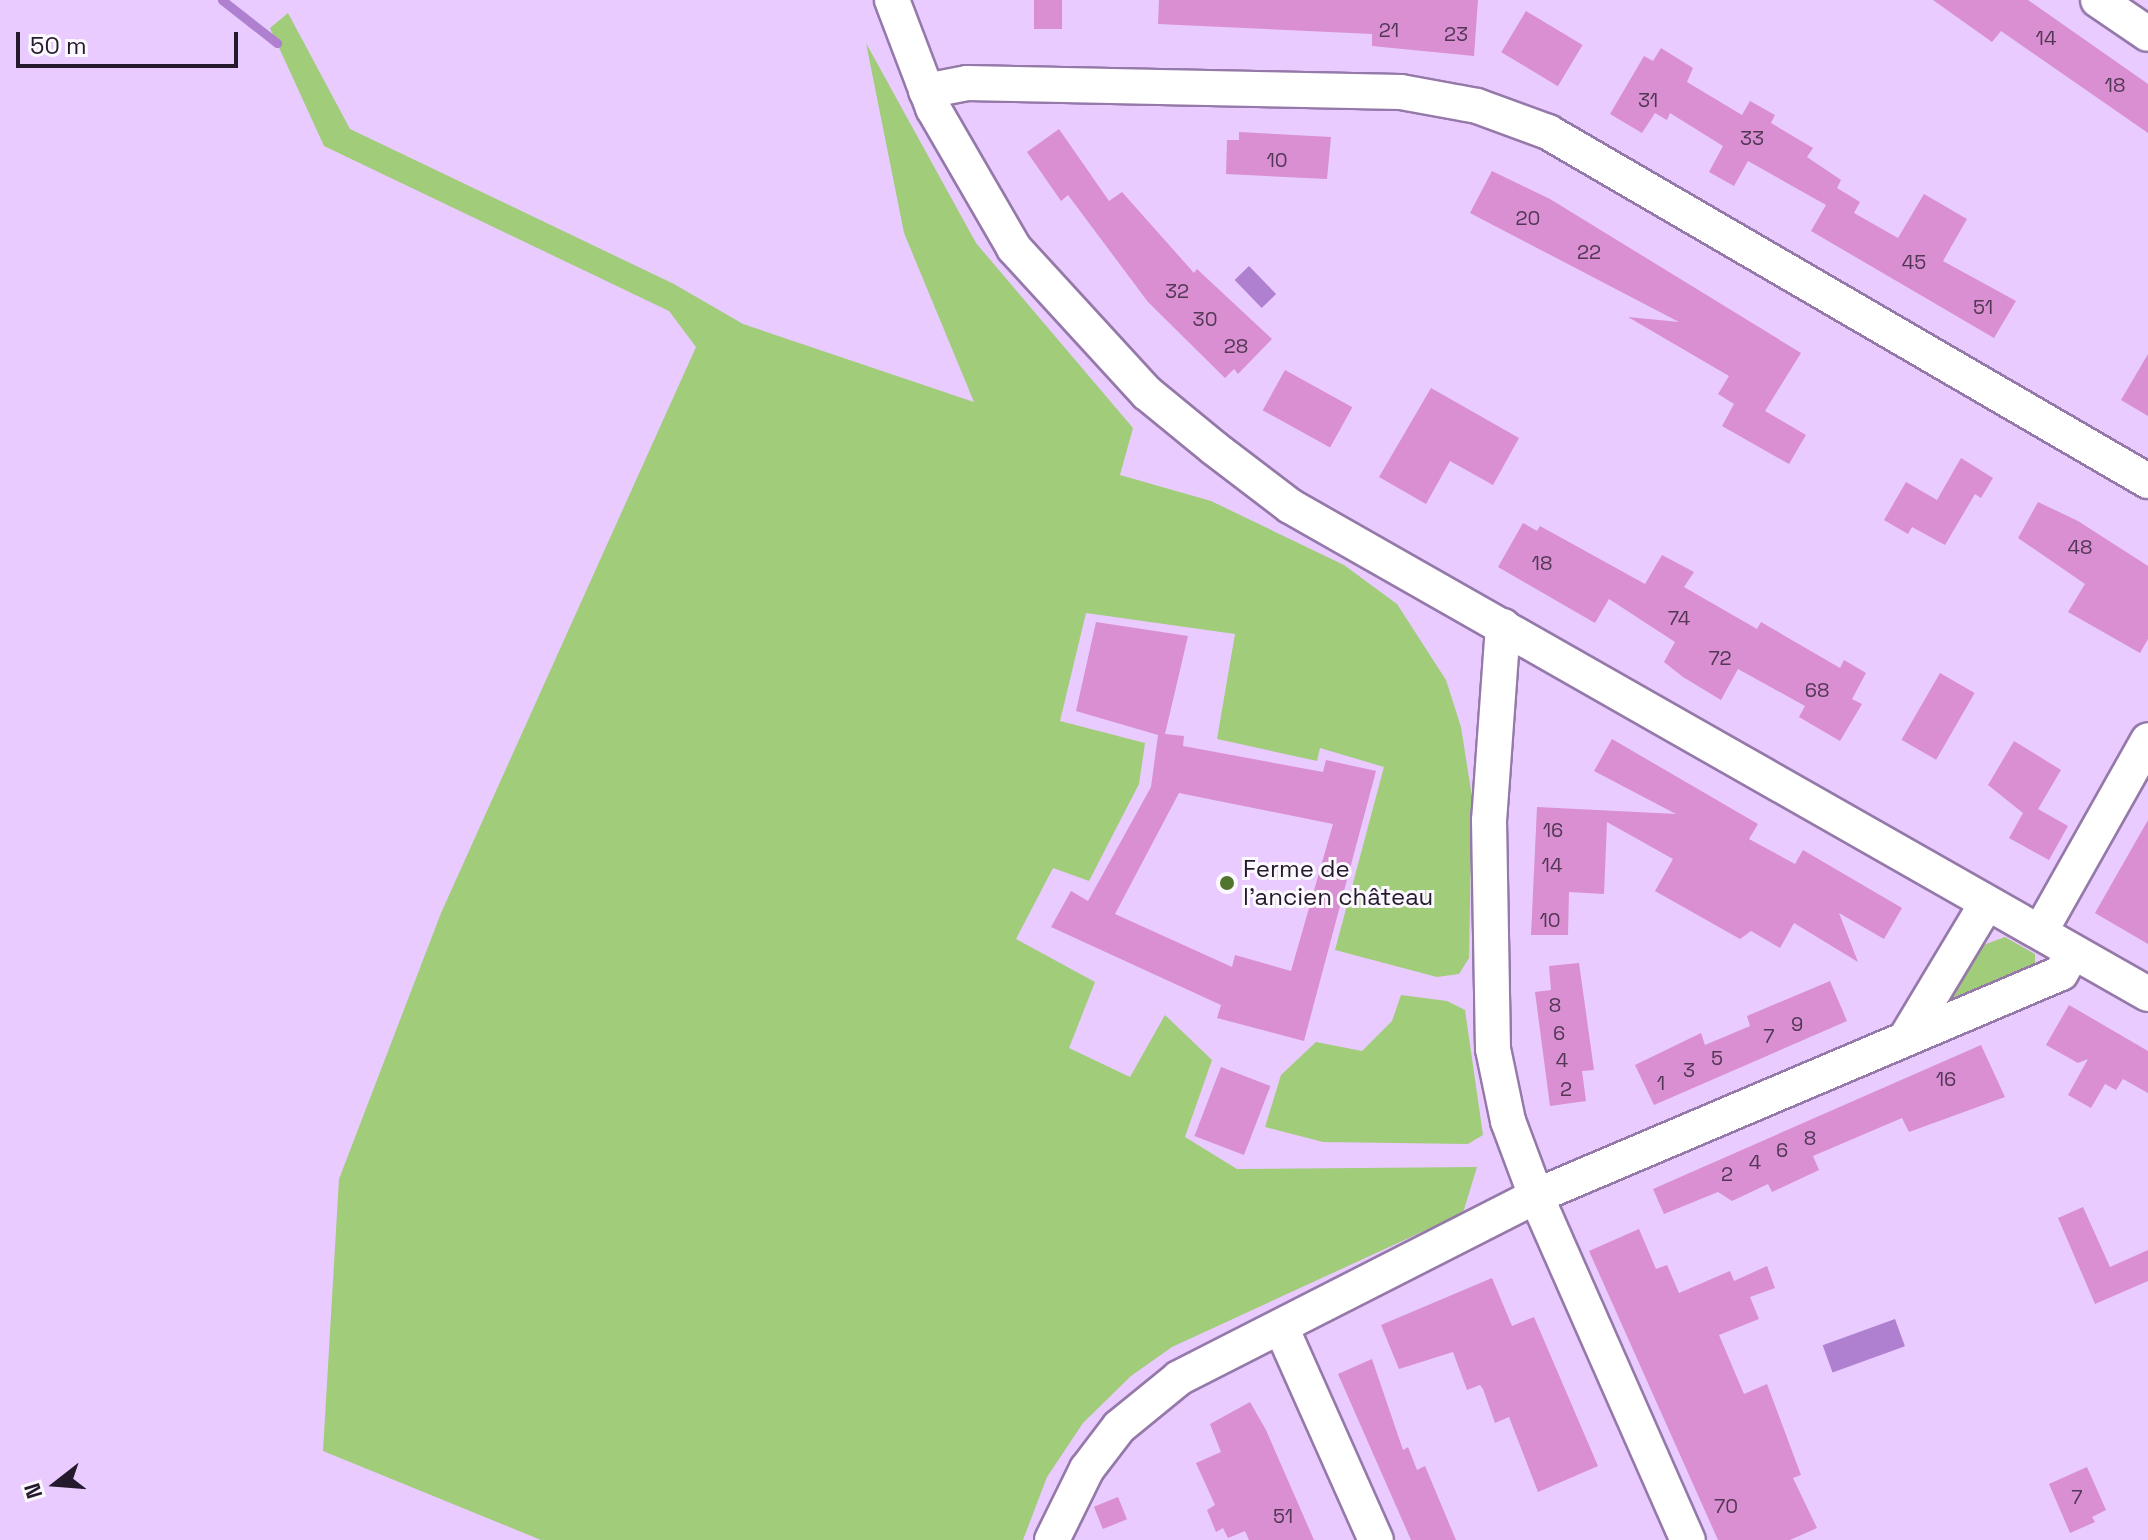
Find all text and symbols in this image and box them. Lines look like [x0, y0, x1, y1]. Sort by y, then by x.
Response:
scale bar [20, 16, 242, 66]
house number: 21 [1379, 18, 1399, 42]
house number: 23 [1444, 22, 1468, 46]
house number: 14 [2036, 26, 2056, 50]
text: 50 m [30, 30, 87, 61]
house number: 18 [2105, 73, 2125, 97]
house number: 31 [1638, 88, 1658, 112]
house number: 33 [1740, 126, 1764, 150]
house number: 10 [1266, 148, 1288, 172]
house number: 20 [1516, 206, 1540, 230]
house number: 22 [1577, 240, 1601, 264]
house number: 45 [1902, 250, 1926, 274]
house number: 32 [1165, 279, 1189, 303]
house number: 51 [1973, 295, 1993, 319]
house number: 30 [1193, 307, 1217, 331]
house number: 28 [1224, 334, 1248, 358]
house number: 48 [2068, 535, 2092, 559]
house number: 18 [1532, 551, 1552, 575]
house number: 74 [1668, 606, 1690, 630]
house number: 72 [1708, 646, 1732, 670]
house number: 68 [1805, 678, 1829, 702]
house number: 16 [1543, 818, 1563, 842]
house number: 14 [1542, 853, 1562, 877]
place label: Ferme de l'ancien château [1243, 855, 1433, 911]
marker: Ferme de l'ancien château [1218, 874, 1236, 892]
house number: 10 [1539, 908, 1561, 932]
house number: 8 [1549, 993, 1561, 1017]
house number: 9 [1791, 1012, 1803, 1036]
house number: 6 [1553, 1021, 1565, 1045]
house number: 7 [1763, 1024, 1775, 1048]
house number: 5 [1711, 1046, 1723, 1070]
house number: 4 [1556, 1048, 1568, 1072]
house number: 3 [1683, 1058, 1695, 1082]
house number: 16 [1936, 1067, 1956, 1091]
house number: 1 [1657, 1071, 1665, 1095]
house number: 2 [1560, 1077, 1572, 1101]
house number: 8 [1804, 1126, 1816, 1150]
house number: 6 [1776, 1138, 1788, 1162]
house number: 4 [1749, 1150, 1761, 1174]
house number: 2 [1721, 1162, 1733, 1186]
north arrow [16, 1444, 96, 1524]
text: N [18, 1480, 49, 1502]
house number: 7 [2071, 1485, 2083, 1509]
house number: 70 [1714, 1494, 1738, 1518]
house number: 51 [1273, 1504, 1293, 1528]

